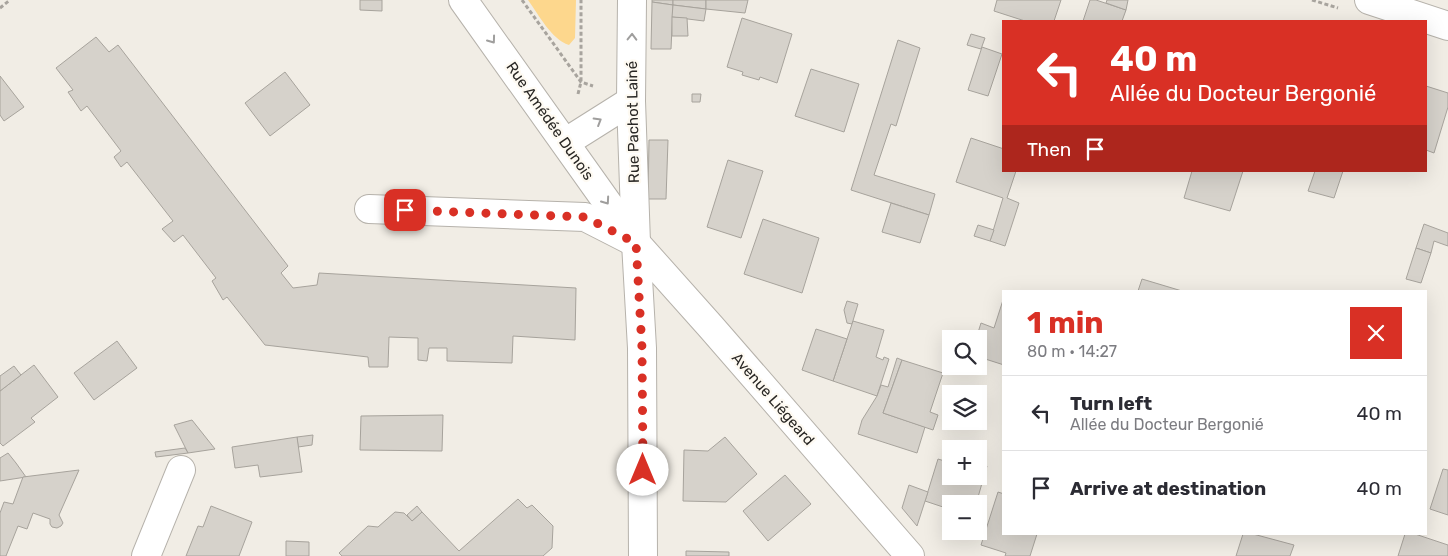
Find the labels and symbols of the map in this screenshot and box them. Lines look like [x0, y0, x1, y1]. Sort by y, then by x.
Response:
one-way arrow [627, 33, 637, 40]
one-way arrow [486, 34, 495, 43]
street label: Rue Amédée Dunois [502, 58, 598, 184]
street label: Rue Pachot Lainé [623, 61, 643, 183]
one-way arrow [592, 118, 601, 128]
pin [384, 189, 426, 231]
one-way arrow [600, 195, 609, 204]
street label: Avenue Liégeard [728, 349, 818, 449]
position arrow [616, 443, 668, 495]

